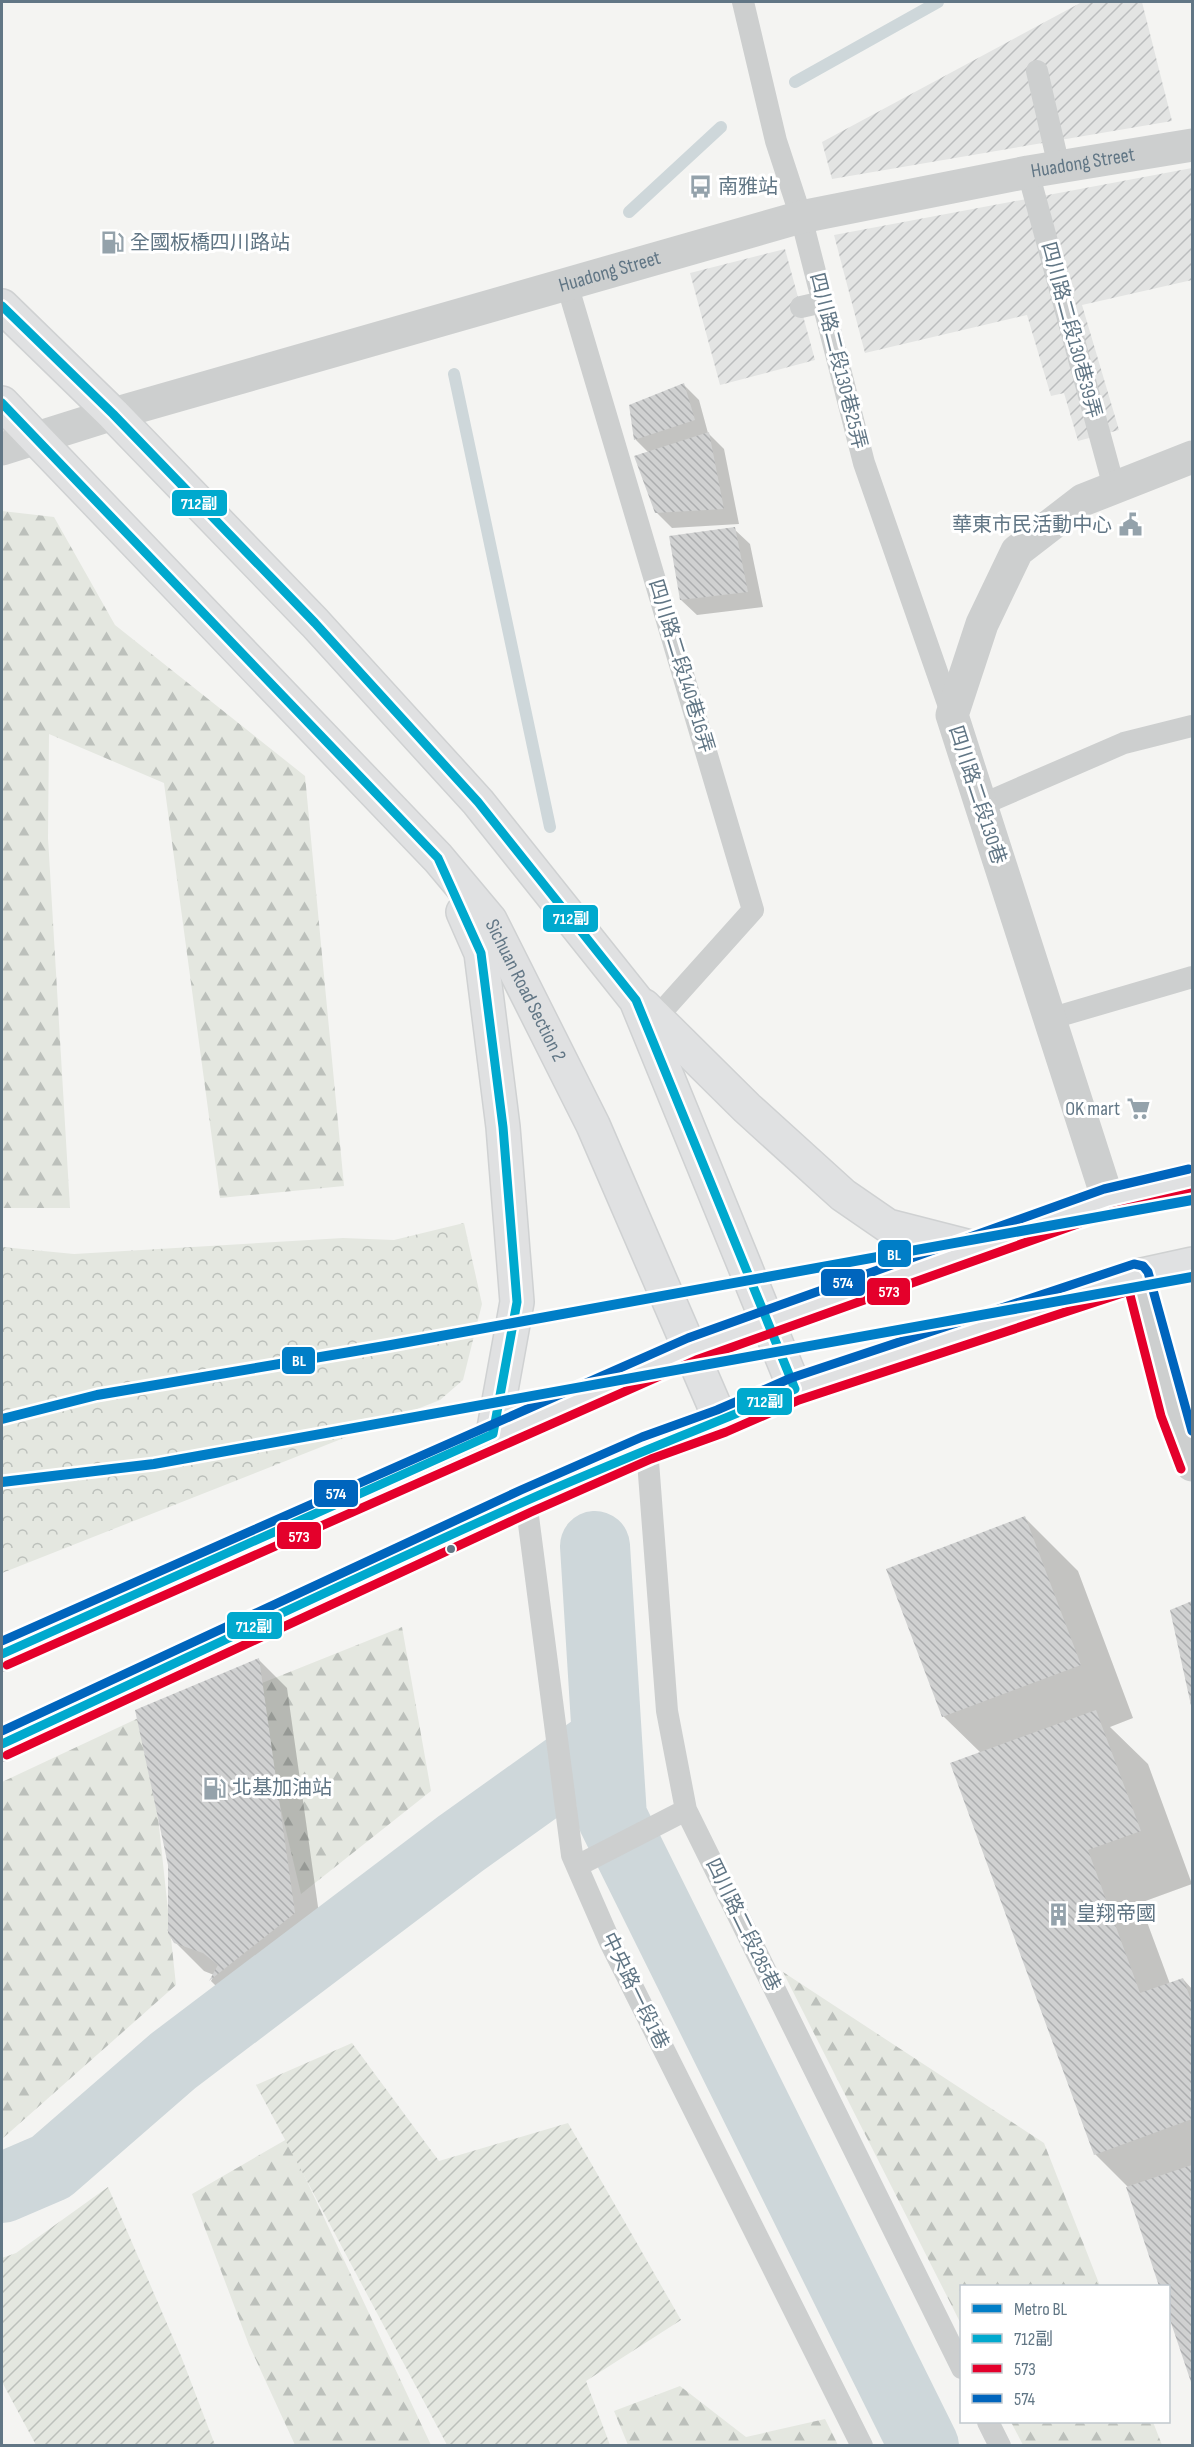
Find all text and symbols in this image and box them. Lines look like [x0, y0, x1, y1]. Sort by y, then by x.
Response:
street label: Huadong Street [1029, 143, 1136, 183]
bus stop icon: 南雅站 [687, 174, 713, 200]
place label: 南雅站 [718, 175, 778, 199]
fuel station icon: 全國板橋四川路站 [99, 230, 125, 256]
place label: 全國板橋四川路站 [130, 231, 290, 255]
street label: 四川路二段130巷39弄 [1036, 239, 1106, 421]
street label: Huadong Street [556, 246, 663, 298]
street label: 四川路二段130巷25弄 [805, 270, 871, 452]
line badge: 712副 [171, 489, 228, 517]
text: 712副 [181, 495, 217, 514]
public building icon: 華東市民活動中心 [1117, 512, 1143, 538]
place label: 華東市民活動中心 [952, 513, 1112, 537]
street label: 四川路二段140巷16弄 [643, 576, 719, 756]
street label: 四川路二段130巷 [943, 723, 1011, 867]
line badge: 712副 [542, 904, 599, 933]
text: 712副 [553, 910, 589, 929]
street label: Sichuan Road Section 2 [480, 915, 571, 1066]
supermarket icon: OK mart [1125, 1096, 1151, 1122]
place label: OK mart [1065, 1097, 1120, 1121]
line badge: BL [877, 1239, 912, 1268]
text: BL [887, 1246, 902, 1265]
line badge: 574 [820, 1268, 866, 1297]
text: 574 [833, 1274, 854, 1293]
line badge: 573 [866, 1277, 911, 1306]
text: 573 [878, 1283, 900, 1302]
line badge: BL [281, 1346, 316, 1375]
text: BL [292, 1352, 307, 1371]
line badge: 712副 [736, 1387, 793, 1416]
text: 712副 [747, 1393, 783, 1412]
line badge: 574 [313, 1479, 359, 1508]
text: 574 [326, 1485, 347, 1504]
line badge: 573 [276, 1521, 322, 1550]
text: 573 [288, 1528, 310, 1547]
unlabelled marker [445, 1543, 457, 1555]
line badge: 712副 [226, 1611, 283, 1640]
text: 712副 [236, 1618, 272, 1637]
fuel station icon: 北基加油站 [201, 1775, 227, 1801]
place label: 北基加油站 [232, 1776, 332, 1800]
street label: 四川路二段285巷 [700, 1855, 786, 1995]
building icon: 皇翔帝國 [1045, 1901, 1071, 1927]
place label: 皇翔帝國 [1076, 1902, 1156, 1926]
street label: 中央路一段1巷 [596, 1929, 674, 2053]
legend [960, 2285, 1170, 2423]
text: Metro BL [1014, 2299, 1068, 2320]
text: 712副 [1014, 2329, 1053, 2350]
text: 573 [1014, 2359, 1036, 2380]
text: 574 [1014, 2389, 1035, 2410]

